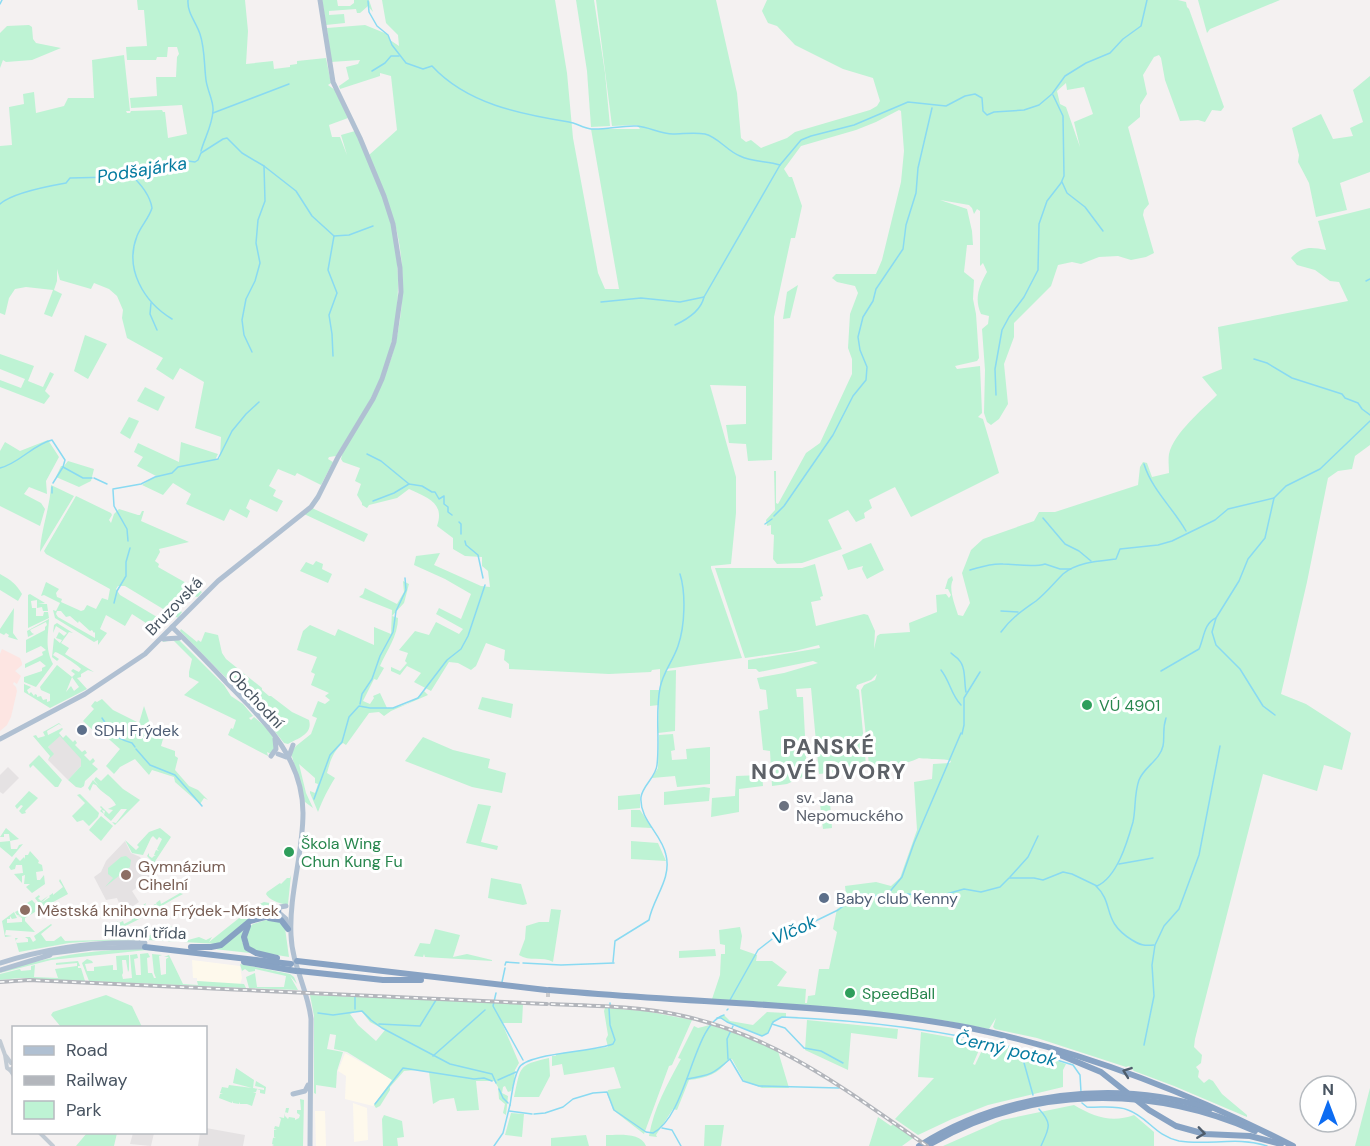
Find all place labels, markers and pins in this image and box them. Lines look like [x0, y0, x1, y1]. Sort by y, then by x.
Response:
place label: VÚ 4901 [1099, 695, 1160, 716]
marker: VÚ 4901 [1080, 698, 1094, 712]
place label: SDH Frýdek [94, 720, 179, 741]
marker: SDH Frýdek [75, 723, 89, 737]
place label: sv. Jana Nepomuckého [796, 787, 904, 826]
marker: sv. Jana Nepomuckého [777, 799, 791, 813]
place label: Škola Wing Chun Kung Fu [301, 833, 403, 872]
marker: Škola Wing Chun Kung Fu [282, 845, 296, 859]
place label: Gymnázium Cihelní [138, 856, 226, 895]
marker: Gymnázium Cihelní [119, 868, 133, 882]
place label: Baby club Kenny [836, 888, 958, 909]
marker: Baby club Kenny [817, 891, 831, 905]
place label: Městská knihovna Frýdek-Místek [37, 900, 279, 921]
marker: Městská knihovna Frýdek-Místek [18, 903, 32, 917]
place label: SpeedBall [862, 983, 935, 1004]
marker: SpeedBall [843, 986, 857, 1000]

